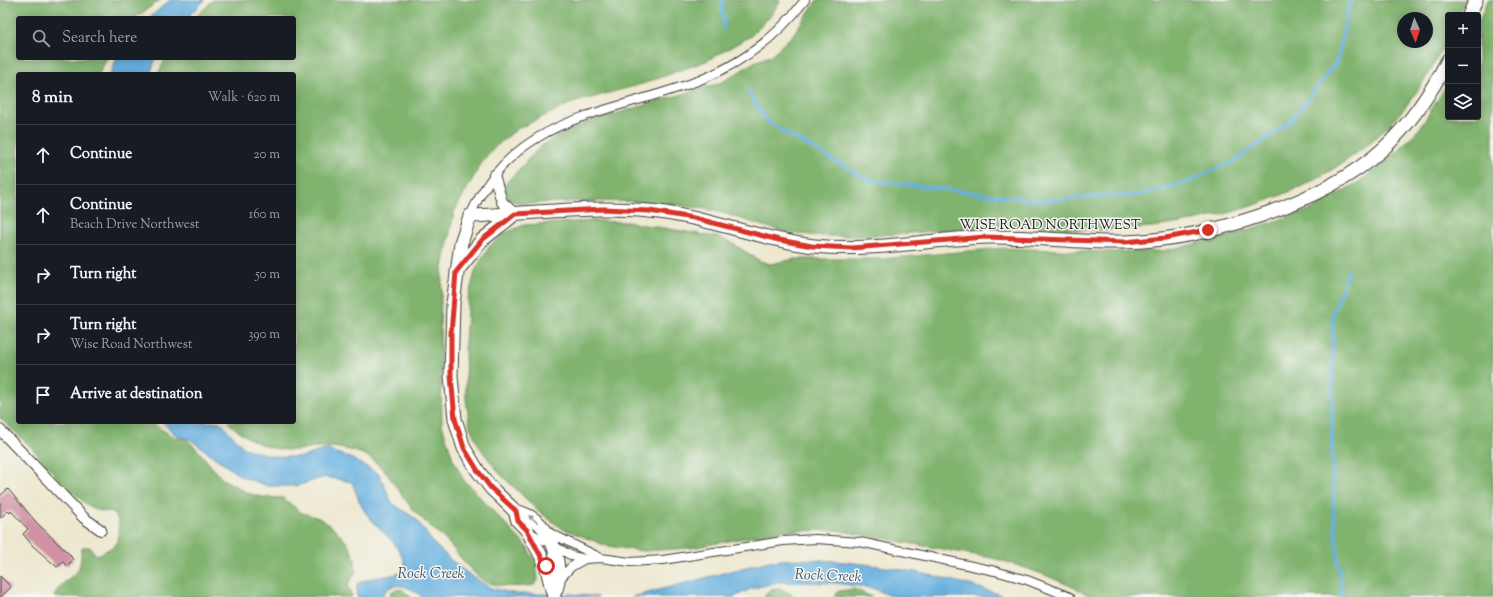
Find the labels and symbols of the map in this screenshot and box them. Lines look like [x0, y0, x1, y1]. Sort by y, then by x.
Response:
north arrow [1397, 12, 1433, 48]
street label: WISE ROAD NORTHWEST [959, 216, 1141, 236]
route end [1199, 221, 1217, 239]
one-way arrow [528, 515, 538, 524]
route start [537, 557, 555, 575]
water label: Rock Creek [398, 564, 465, 585]
water label: Rock Creek [794, 565, 862, 588]

